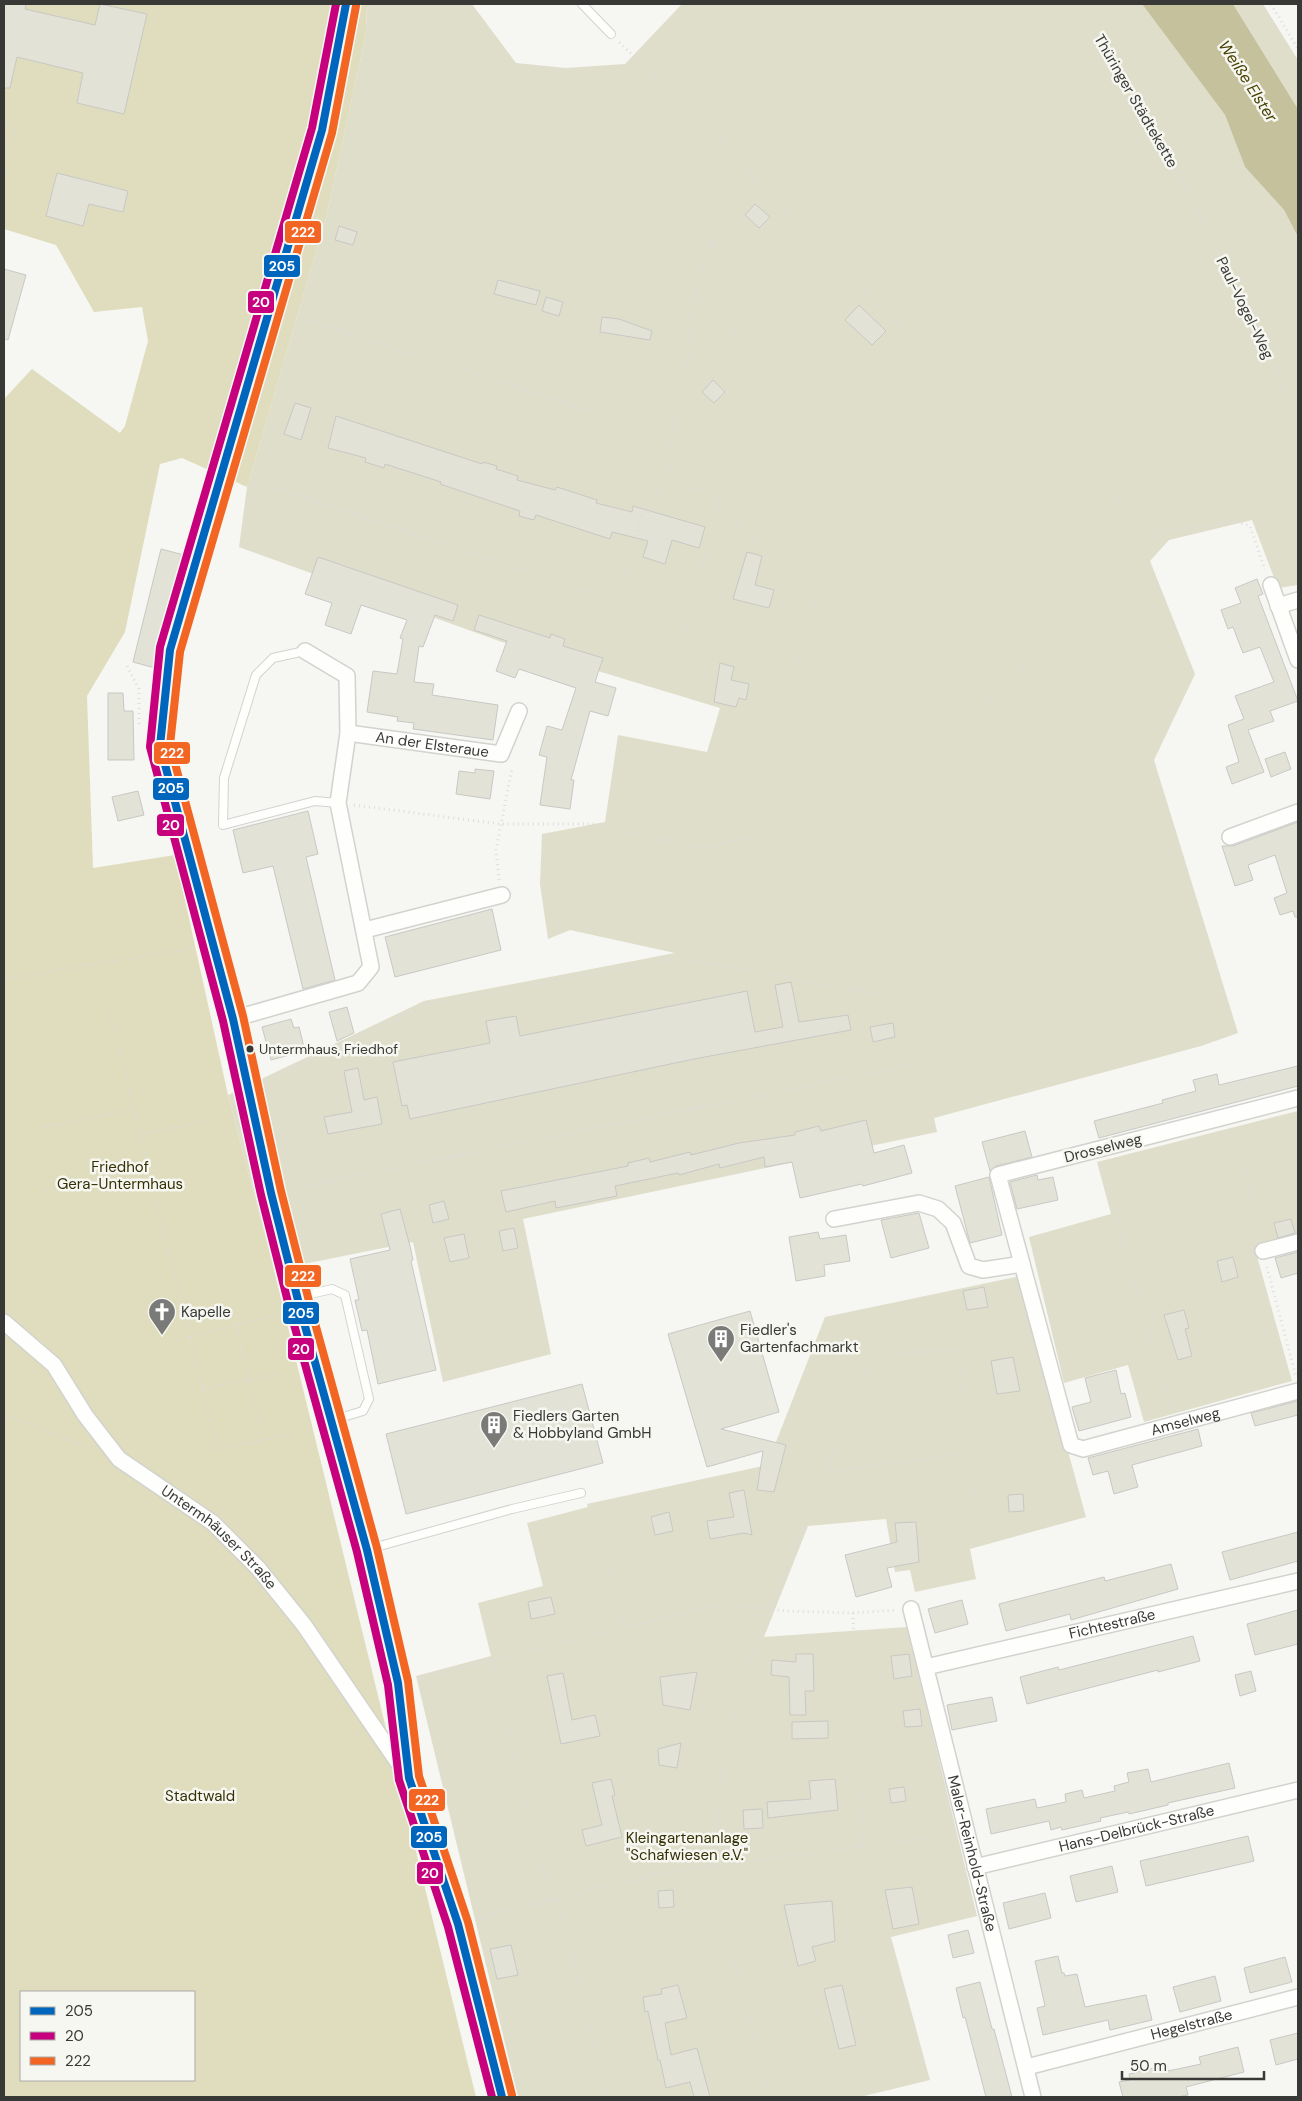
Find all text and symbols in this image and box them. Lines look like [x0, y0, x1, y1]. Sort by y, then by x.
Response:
street label: Thüringer Städtekette [1090, 31, 1182, 171]
water label: Weiße Elster [1214, 36, 1283, 127]
line badge: 222 [284, 220, 322, 244]
text: 222 [291, 223, 315, 241]
street label: Paul-Vogel-Weg [1212, 253, 1278, 363]
line badge: 205 [263, 254, 301, 278]
text: 205 [269, 257, 295, 275]
line badge: 20 [247, 290, 275, 314]
text: 20 [252, 293, 270, 311]
street label: An der Elsteraue [374, 727, 490, 762]
line badge: 222 [153, 741, 191, 765]
text: 222 [160, 744, 184, 762]
line badge: 205 [152, 777, 190, 801]
text: 205 [158, 779, 184, 797]
line badge: 20 [156, 813, 185, 837]
text: 20 [162, 816, 180, 834]
place label: Untermhaus, Friedhof [259, 1040, 398, 1058]
marker: Untermhaus, Friedhof [245, 1044, 255, 1054]
street label: Drosselweg [1062, 1129, 1144, 1167]
park label: Friedhof Gera-Untermhaus [57, 1157, 183, 1194]
line badge: 222 [284, 1264, 322, 1288]
text: 222 [291, 1267, 315, 1285]
church icon: Kapelle [147, 1297, 177, 1336]
line badge: 205 [282, 1301, 320, 1325]
place label: Kapelle [181, 1302, 231, 1322]
text: 205 [288, 1304, 314, 1322]
place label: Fiedler's Gartenfachmarkt [740, 1320, 859, 1357]
building icon: Fiedler's Gartenfachmarkt [706, 1324, 736, 1363]
line badge: 20 [287, 1337, 315, 1361]
text: 20 [292, 1340, 310, 1358]
street label: Amselweg [1148, 1403, 1222, 1440]
place label: Fiedlers Garten & Hobbyland GmbH [513, 1406, 651, 1443]
building icon: Fiedlers Garten & Hobbyland GmbH [479, 1410, 509, 1449]
street label: Untermhäuser Straße [157, 1481, 281, 1594]
street label: Fichtestraße [1067, 1604, 1157, 1644]
street label: Maler-Reinhold-Straße [943, 1773, 1001, 1934]
park label: Stadtwald [165, 1786, 235, 1806]
line badge: 222 [408, 1788, 446, 1812]
text: 222 [415, 1791, 439, 1809]
street label: Hans-Delbrück-Straße [1057, 1800, 1216, 1857]
line badge: 205 [410, 1825, 448, 1849]
text: 205 [416, 1828, 442, 1846]
park label: Kleingartenanlage "Schafwiesen e.V." [626, 1828, 748, 1865]
line badge: 20 [416, 1861, 444, 1885]
text: 20 [421, 1864, 439, 1882]
legend [20, 1991, 195, 2081]
text: 205 [65, 2001, 93, 2021]
street label: Hegelstraße [1149, 2004, 1235, 2045]
text: 20 [65, 2026, 84, 2046]
scale bar [1122, 2048, 1264, 2080]
text: 222 [65, 2051, 91, 2071]
text: 50 m [1130, 2056, 1167, 2076]

